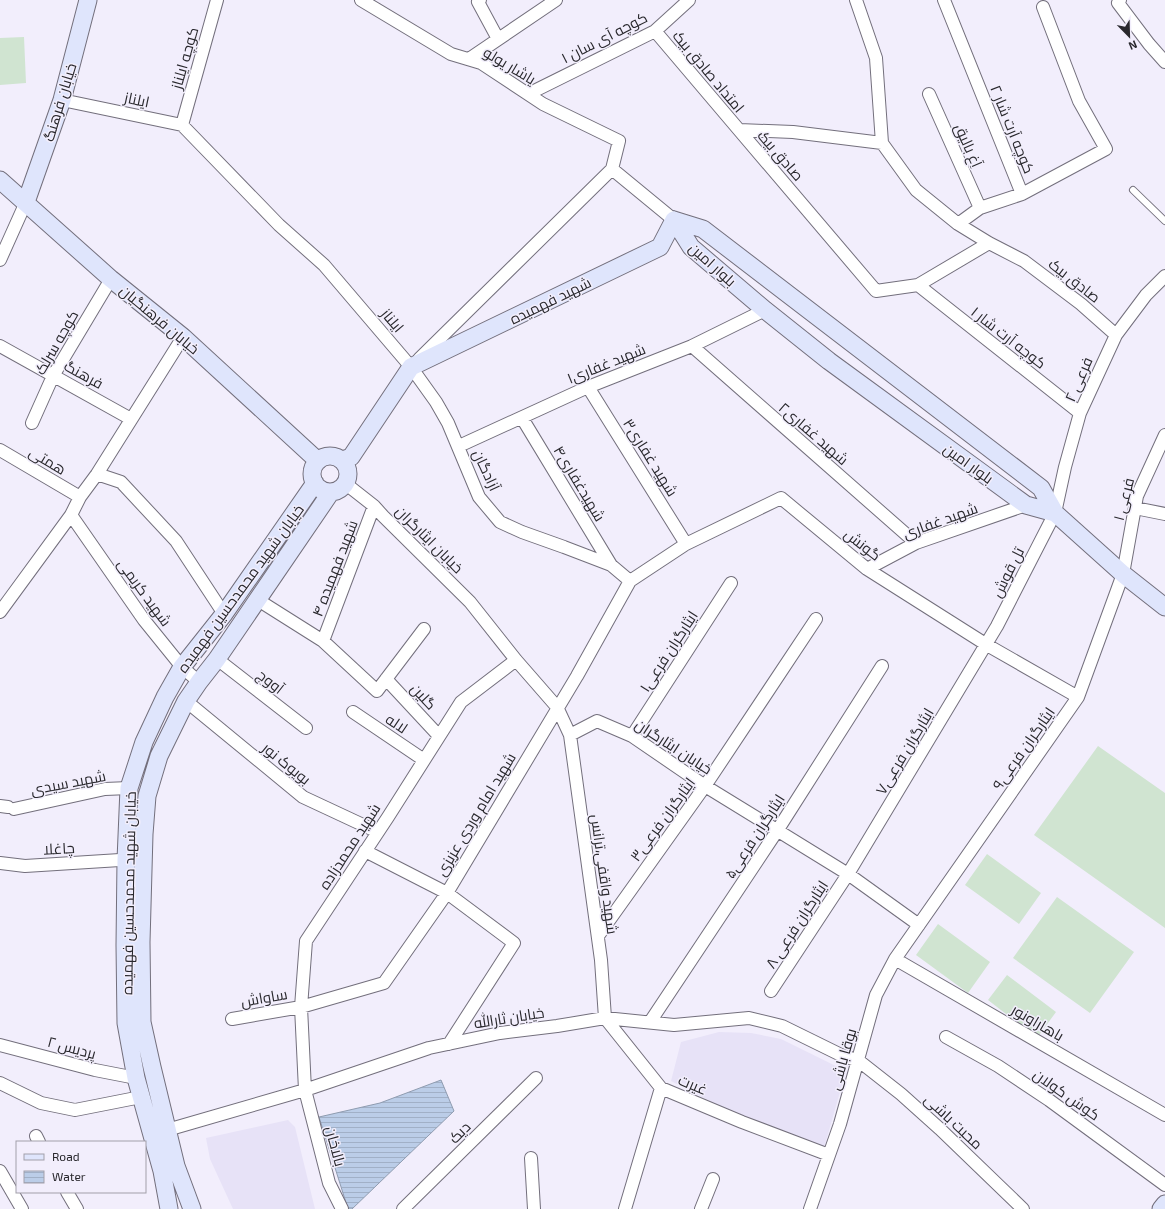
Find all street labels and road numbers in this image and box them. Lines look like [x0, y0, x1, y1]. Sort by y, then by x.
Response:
street label: کوچه آی سان ۱ [558, 8, 651, 68]
street label: کوچه ایلناز [166, 25, 203, 93]
street label: امتداد صادق بیک [668, 26, 749, 117]
street label: یاشار یولو [480, 42, 540, 89]
street label: خیابان فرهنگ [39, 61, 81, 144]
street label: کوچه آرت شار ۲ [985, 82, 1039, 177]
street label: ایلناز [122, 87, 151, 111]
street label: آِغ بالیق [949, 120, 987, 171]
street label: صادق بیک [753, 126, 808, 185]
street label: بلوار امین [684, 238, 740, 291]
street label: صادق بیک [1044, 254, 1105, 307]
street label: شهید فهمیده [506, 273, 595, 329]
street label: خیابان فرهنگیان [115, 281, 203, 359]
street label: کوچه آرت شار ۱ [967, 302, 1050, 373]
street label: ایلناز [377, 304, 408, 336]
street label: کوچه سرلک [30, 307, 83, 378]
street label: شهید غفاری۱ [564, 339, 649, 389]
street label: فرعی ۲ [1060, 354, 1098, 405]
street label: فرهنگ [61, 356, 107, 393]
street label: شهید غفاری۲ [774, 398, 852, 470]
street label: شهید غفاری۳ [618, 415, 682, 500]
street label: بلوار امین [939, 439, 997, 489]
street label: همتی [25, 442, 70, 480]
street label: شهیدغفاری۴ [549, 442, 610, 525]
street label: آزادگان [468, 446, 504, 495]
street label: فرعی ۱ [1109, 476, 1139, 523]
street label: شهید غفاری [900, 498, 981, 544]
street label: خیابان شهید محمدحسین فهمیده [173, 500, 309, 677]
street label: خیابان ایثارگران [391, 501, 468, 578]
street label: شهید فهمیده ۴ [307, 517, 362, 619]
street label: گونش [840, 524, 885, 565]
street label: تل قوش [987, 544, 1029, 601]
street label: شهید کریمی [113, 555, 176, 631]
street label: ایثارگران فرعی۱ [635, 607, 703, 696]
street label: آووج [252, 665, 288, 699]
street label: گلین [406, 679, 441, 714]
street label: ایثارگران فرعی۹ [988, 703, 1060, 794]
street label: ایثارگران فرعی۷ [871, 704, 939, 799]
street label: لاله [383, 709, 411, 737]
street label: خیابان ایثارگران [631, 714, 716, 779]
street label: بویوک نور [258, 737, 315, 789]
street label: شهید امام وردی عزیزی [431, 749, 521, 880]
street label: شهید سیدی [29, 766, 108, 800]
street label: ایثارگران فرعی۳ [626, 774, 700, 865]
street label: خیابان شهید محمدحسین فهمیده [117, 791, 141, 995]
street label: ایثارگران فرعی۵ [720, 791, 790, 883]
street label: شهید محمدزاده [315, 800, 385, 893]
street label: شهید واقفی،ترانس [586, 813, 622, 935]
street label: چاغلا [43, 838, 75, 860]
street label: ایثارگران فرعی ۸ [761, 877, 833, 972]
street label: ساواش [239, 984, 289, 1012]
street label: باهاراونور [1007, 999, 1067, 1045]
street label: خیابان ثارالله [472, 1003, 546, 1033]
street label: بوقا باشی [825, 1026, 861, 1093]
street label: پردیس ۲ [45, 1032, 98, 1064]
street label: کوش کولان [1029, 1064, 1104, 1125]
street label: غیرت [675, 1070, 710, 1099]
street label: محبت باشی [920, 1090, 987, 1154]
street label: دیک [444, 1117, 474, 1147]
street label: بالاخان [320, 1124, 350, 1169]

